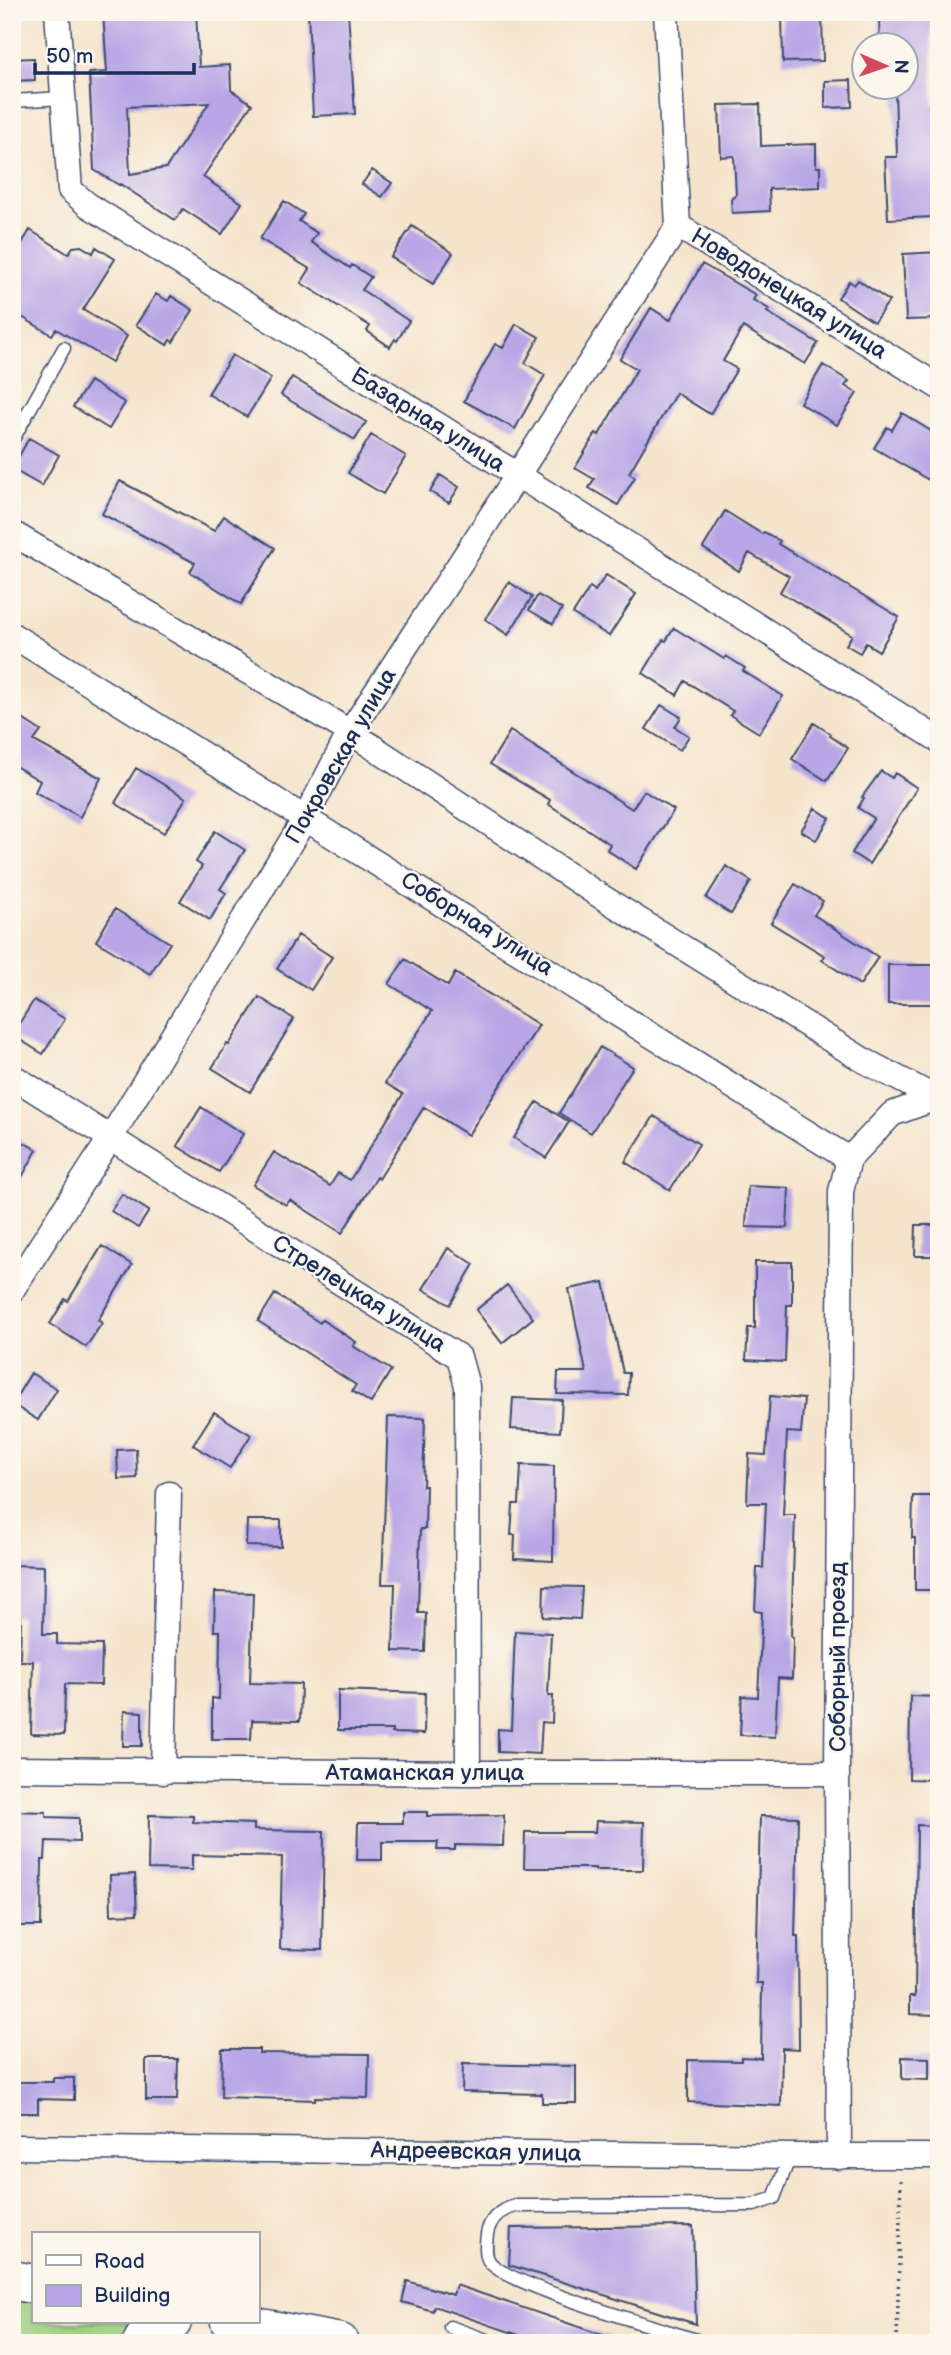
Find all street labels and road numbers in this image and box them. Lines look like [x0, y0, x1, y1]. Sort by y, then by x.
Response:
street label: Новодонецкая улица [686, 222, 893, 366]
street label: Базарная улица [346, 361, 511, 479]
street label: Покровская улица [279, 663, 403, 849]
street label: Соборная улица [396, 866, 559, 982]
street label: Стрелецкая улица [267, 1229, 451, 1359]
street label: Соборный проезд [824, 1562, 852, 1752]
street label: Атаманская улица [325, 1759, 525, 1787]
street label: Андреевская улица [369, 2136, 582, 2168]

